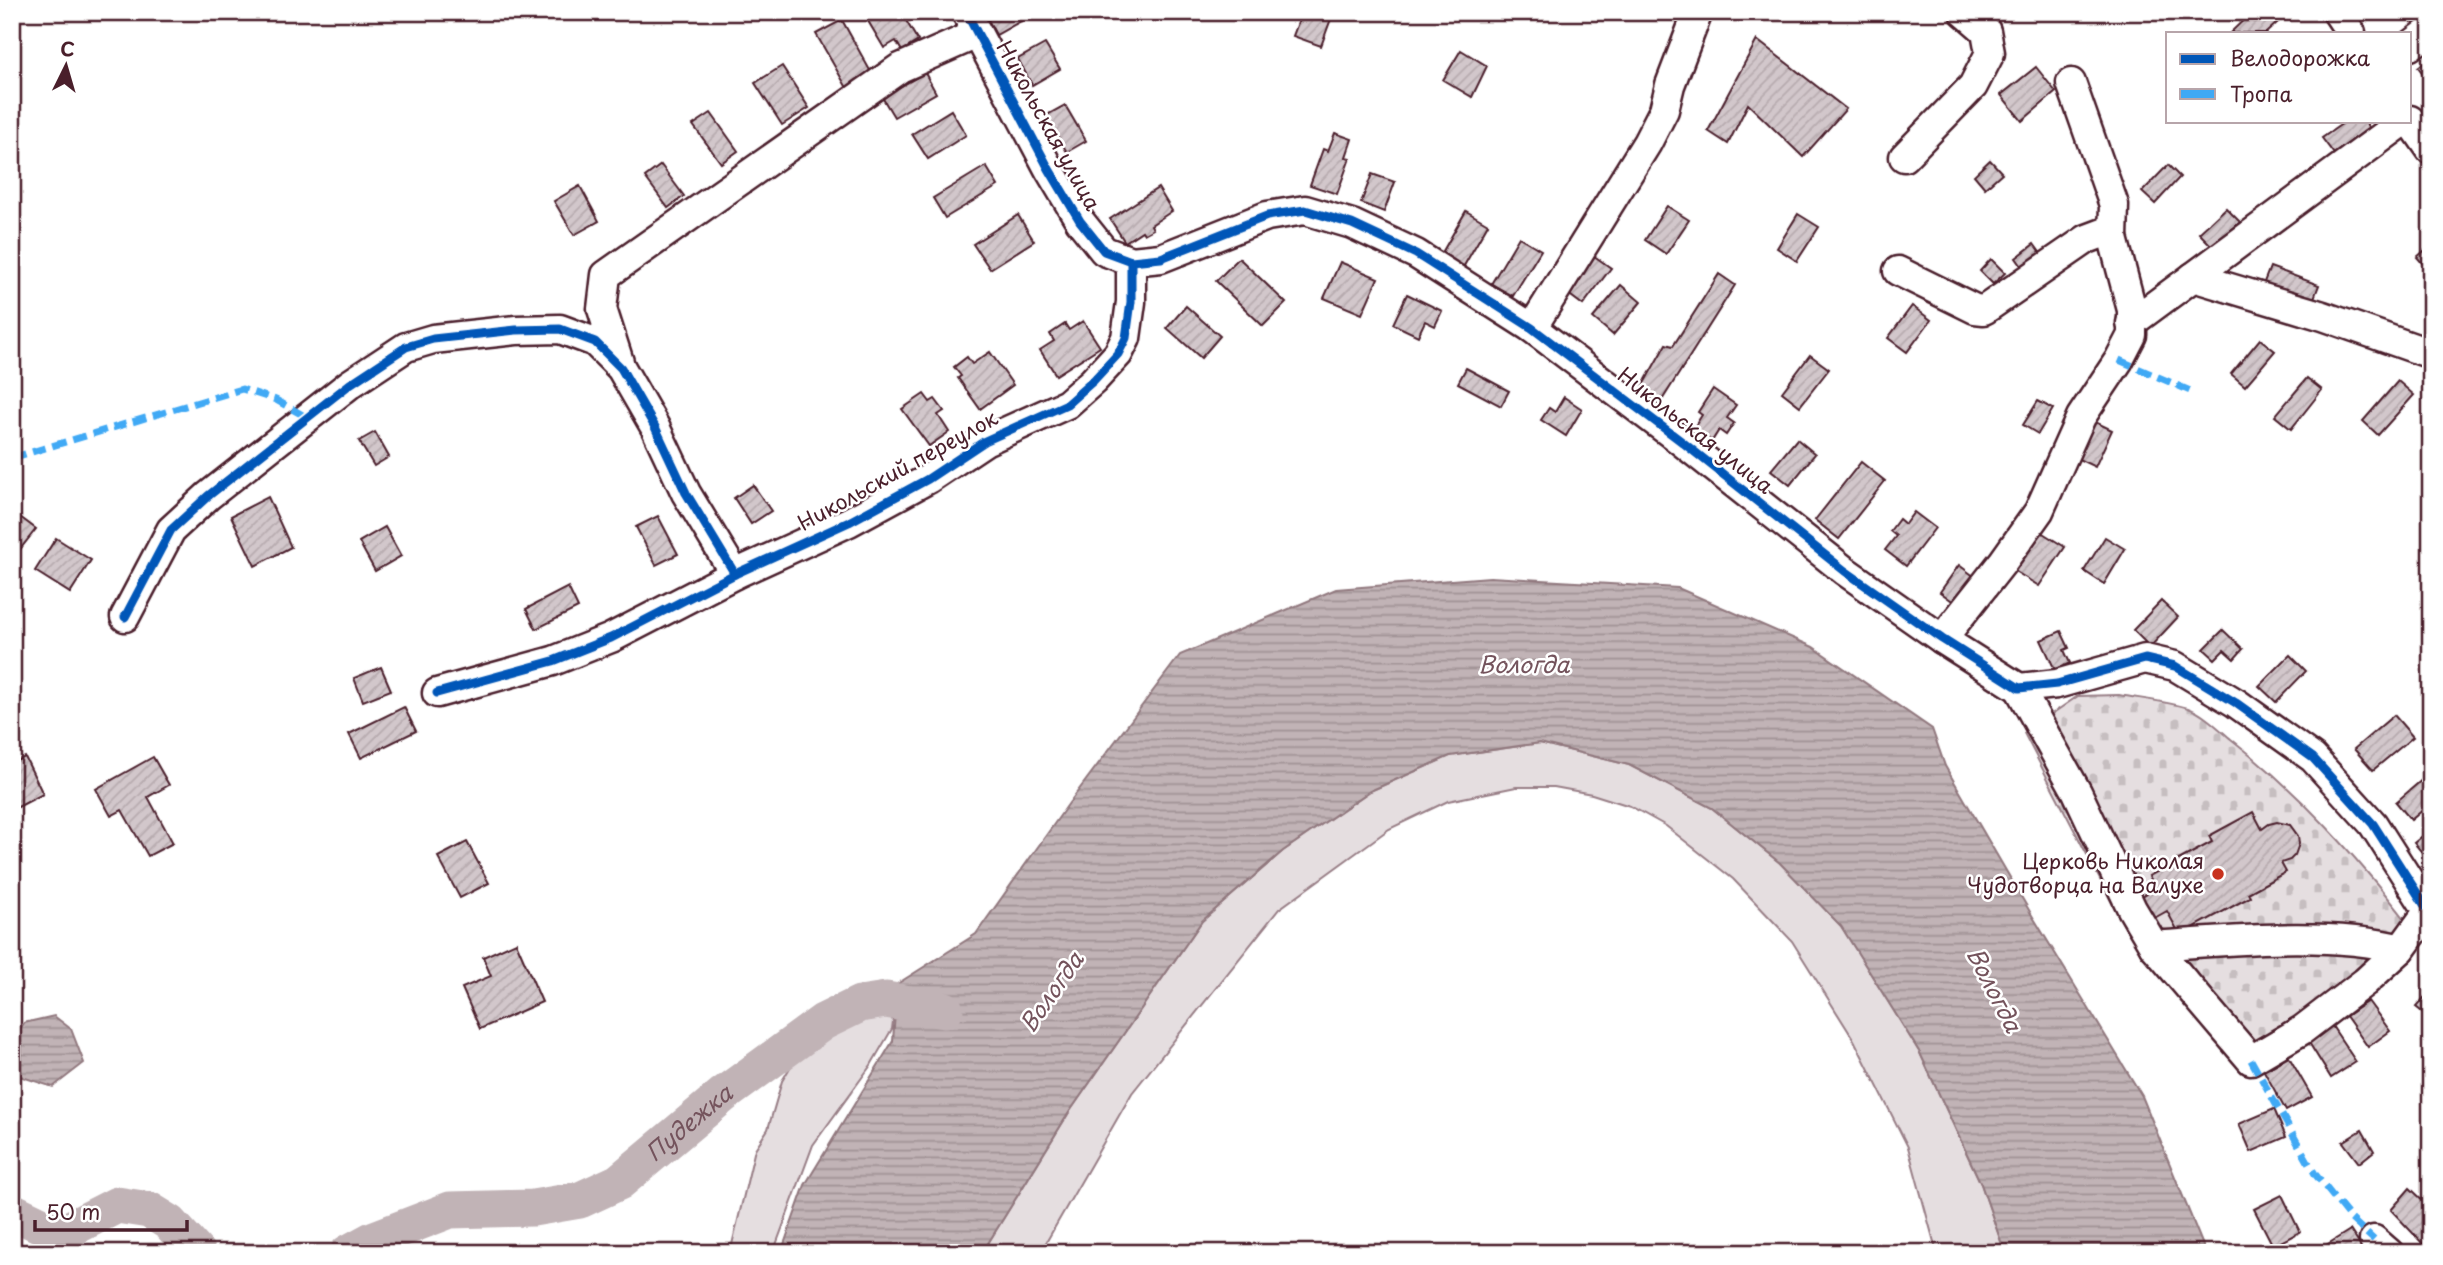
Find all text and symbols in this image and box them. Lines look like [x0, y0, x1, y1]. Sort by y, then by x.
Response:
north arrow [32, 32, 102, 102]
legend [2166, 32, 2412, 122]
text: С [59, 33, 76, 63]
street label: Никольская улица [990, 34, 1110, 217]
text: Велодорожка [2230, 41, 2371, 73]
text: Тропа [2230, 77, 2292, 109]
street label: Никольская улица [1612, 358, 1782, 501]
street label: Никольский переулок [791, 401, 1003, 538]
water label: Вологда [1478, 646, 1570, 681]
place label: Церковь Николая Чудотворца на Валухе [1967, 844, 2204, 900]
marker: Церковь Николая Чудотворца на Валухе [2210, 866, 2226, 882]
water label: Вологда [1959, 941, 2032, 1039]
water label: Вологда [1010, 943, 1092, 1039]
water label: Пудежка [637, 1075, 739, 1169]
scale bar [35, 1188, 187, 1232]
text: 50 m [46, 1195, 100, 1227]

